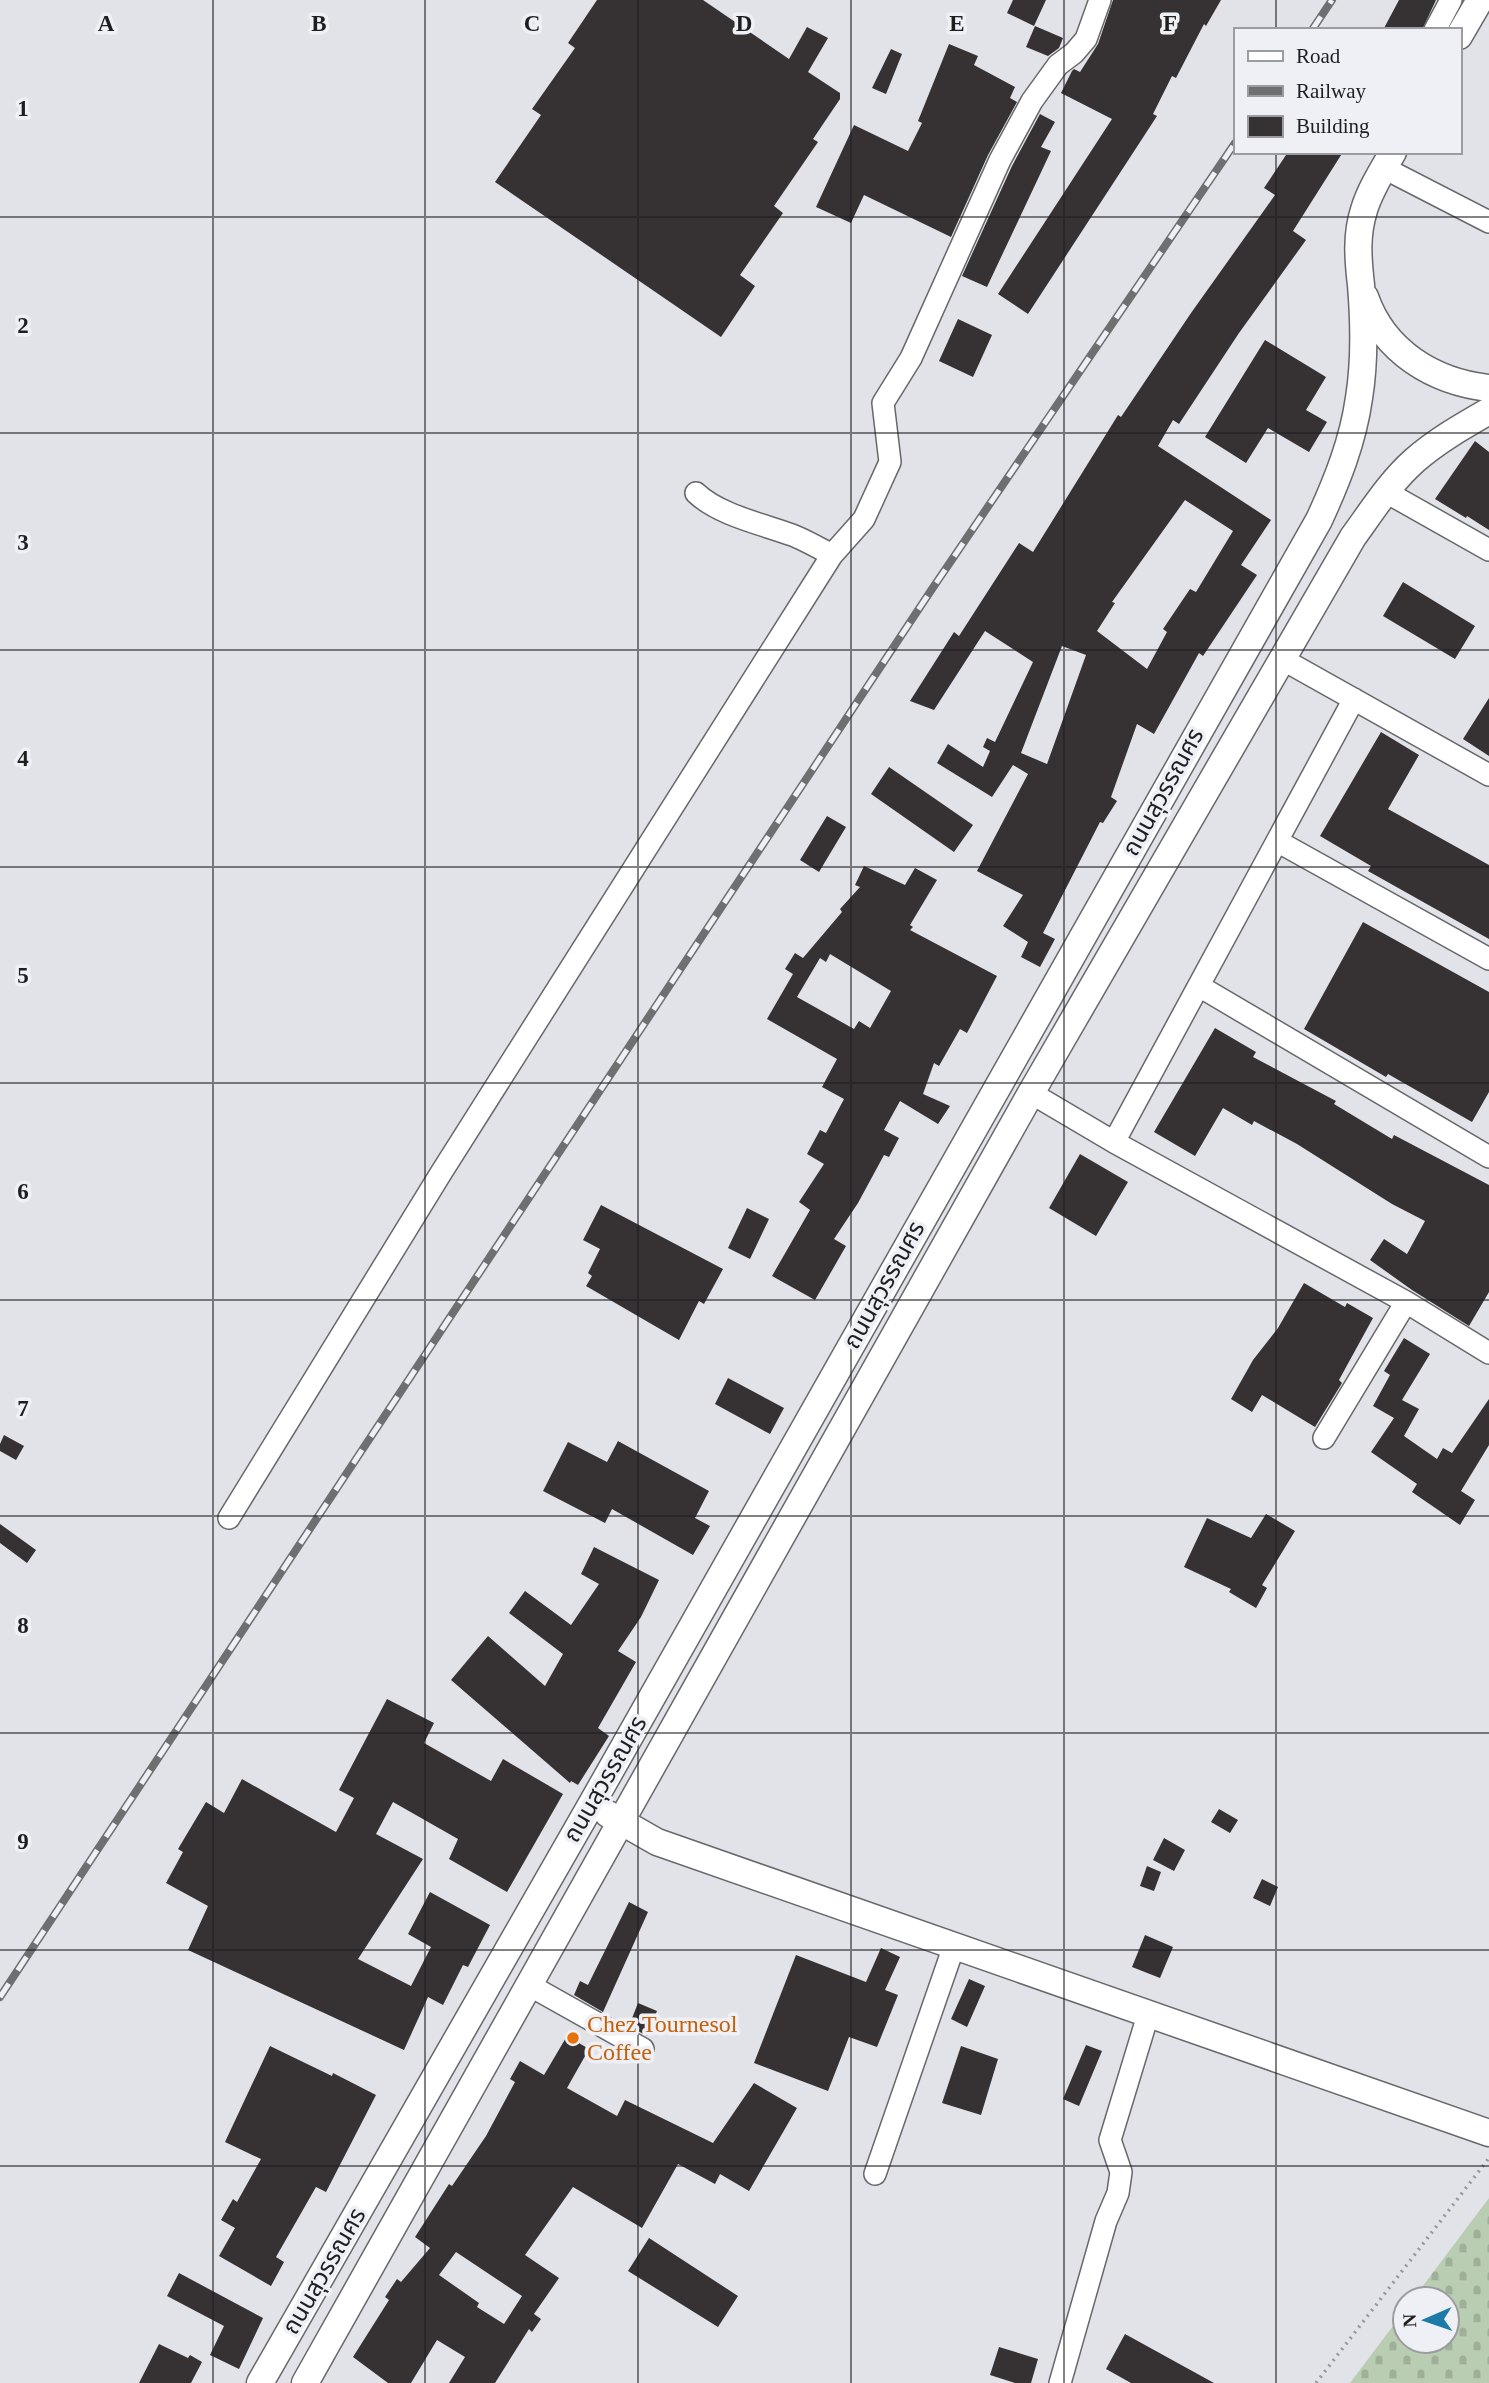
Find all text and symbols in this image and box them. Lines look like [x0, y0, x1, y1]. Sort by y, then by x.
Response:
text: A [98, 11, 115, 36]
text: B [311, 11, 327, 36]
text: C [524, 11, 540, 36]
text: D [736, 11, 752, 36]
text: E [949, 11, 965, 36]
text: F [1163, 11, 1177, 36]
legend [1234, 28, 1461, 154]
text: Road [1296, 44, 1341, 68]
text: Railway [1296, 79, 1366, 103]
text: 1 [17, 96, 29, 121]
text: Building [1296, 114, 1370, 138]
text: 2 [17, 313, 29, 338]
text: 3 [17, 530, 29, 555]
street label: ถนนสุวรรณศร [1117, 724, 1210, 861]
text: 4 [17, 746, 29, 771]
text: 5 [17, 963, 29, 988]
text: 6 [17, 1179, 29, 1204]
street label: ถนนสุวรรณศร [838, 1217, 931, 1354]
text: 7 [17, 1396, 29, 1421]
text: 8 [17, 1613, 29, 1638]
street label: ถนนสุวรรณศร [558, 1711, 653, 1848]
text: 9 [17, 1829, 29, 1854]
place label: Chez Tournesol Coffee [587, 2011, 738, 2065]
marker: Chez Tournesol Coffee [565, 2030, 581, 2046]
street label: ถนนสุวรรณศร [277, 2203, 372, 2340]
north arrow [1391, 2285, 1461, 2355]
text: N [1399, 2313, 1420, 2328]

